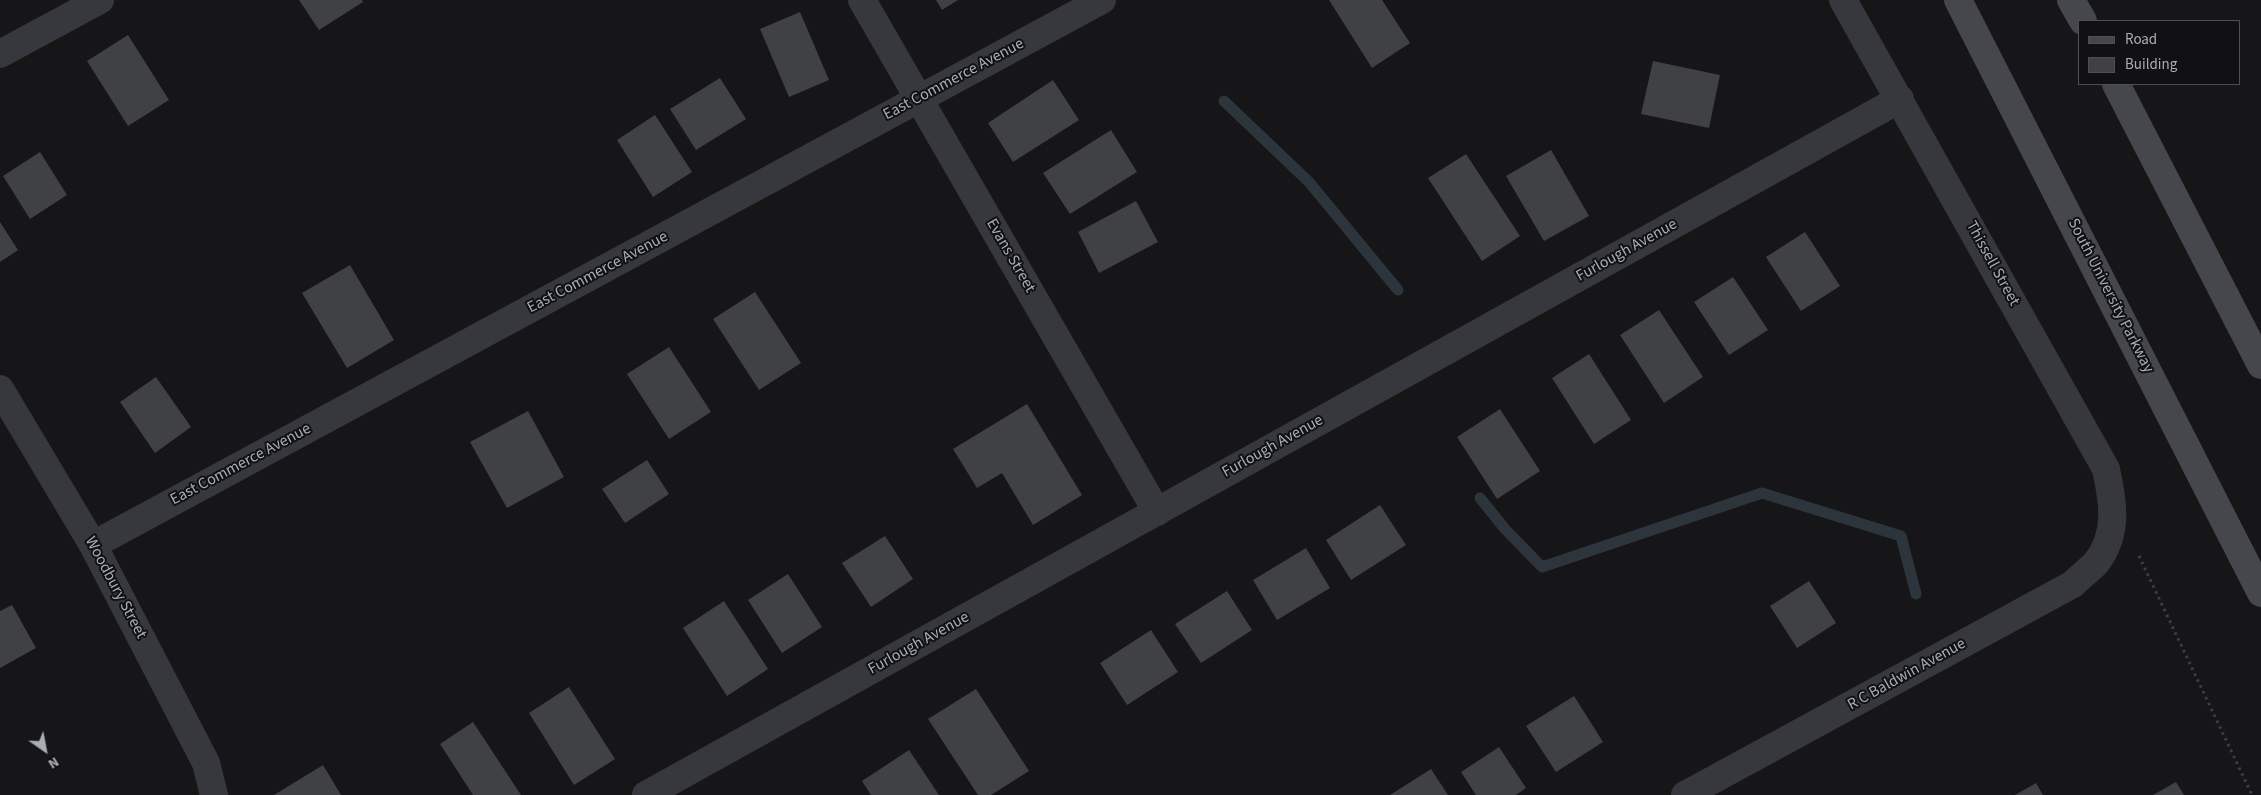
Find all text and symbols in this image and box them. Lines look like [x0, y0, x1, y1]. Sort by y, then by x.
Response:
legend [2078, 20, 2241, 85]
text: Road [2125, 29, 2157, 50]
street label: East Commerce Avenue [880, 35, 1028, 125]
text: Building [2125, 54, 2177, 75]
street label: Furlough Avenue [1573, 215, 1681, 287]
street label: Evans Street [981, 216, 1039, 296]
street label: South University Parkway [2063, 216, 2157, 376]
street label: Thissell Street [1961, 218, 2023, 310]
street label: East Commerce Avenue [524, 228, 672, 318]
street label: Furlough Avenue [1219, 411, 1327, 483]
street label: East Commerce Avenue [167, 420, 315, 510]
street label: Woodbury Street [80, 534, 150, 642]
street label: Furlough Avenue [865, 608, 973, 680]
street label: R C Baldwin Avenue [1845, 635, 1969, 715]
north arrow [20, 725, 70, 775]
text: N [44, 752, 63, 774]

